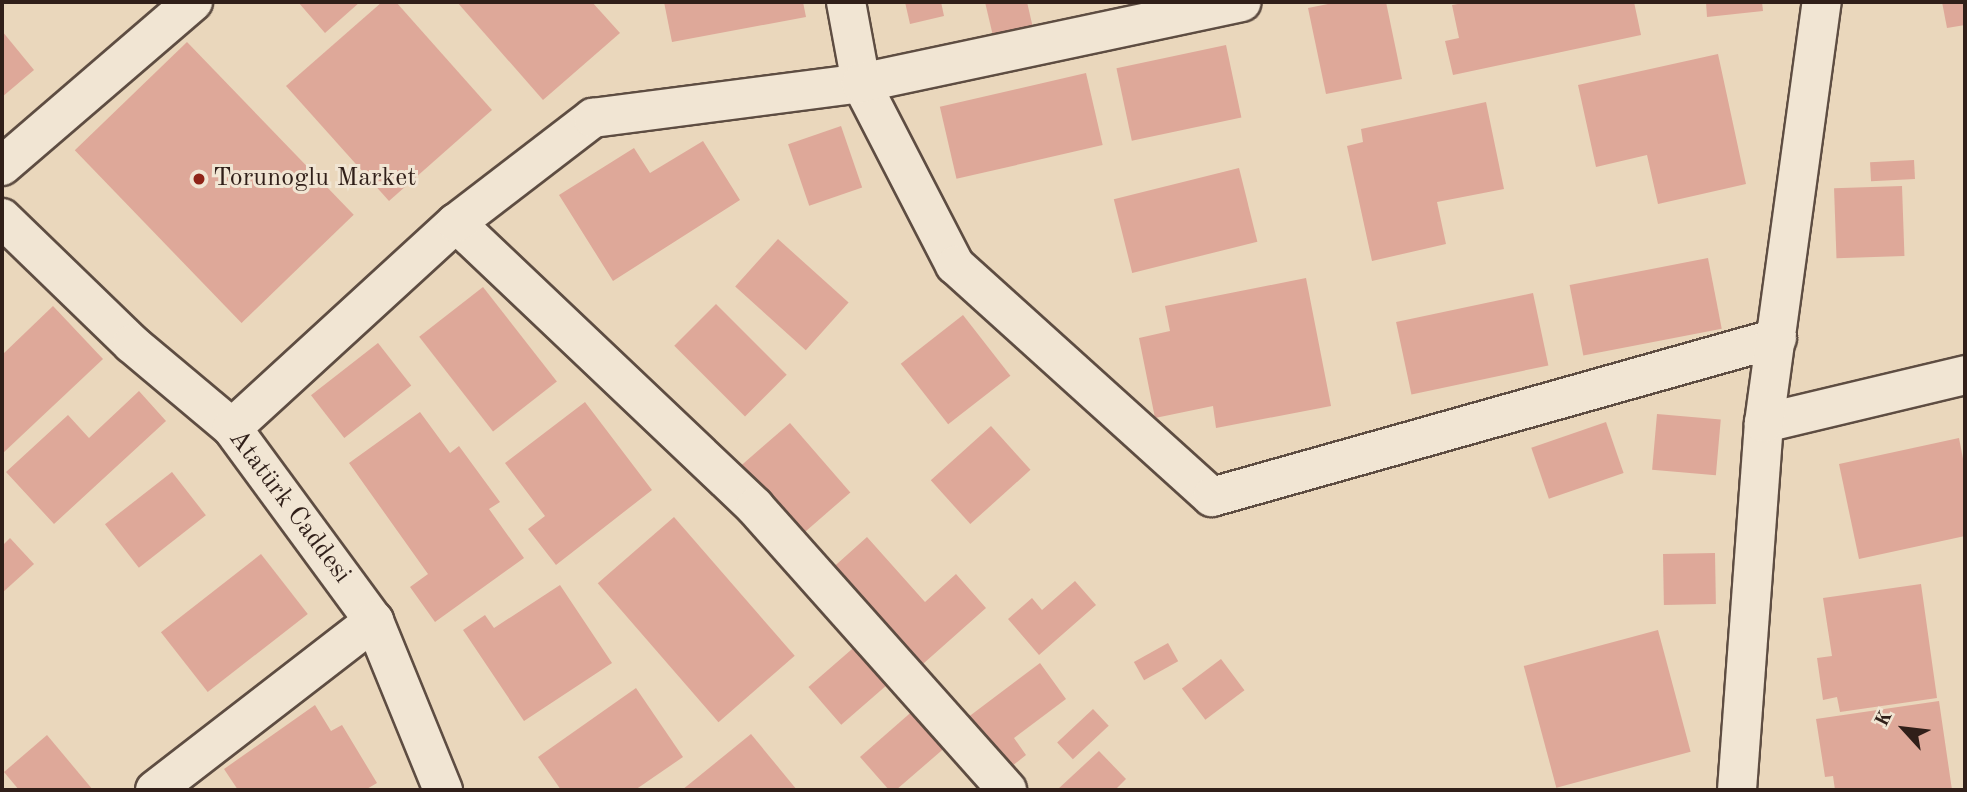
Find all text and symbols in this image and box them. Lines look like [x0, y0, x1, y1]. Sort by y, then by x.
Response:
place label: Torunoglu Market [213, 163, 416, 195]
marker: Torunoglu Market [191, 171, 207, 187]
street label: Atatürk Caddesi [221, 424, 357, 590]
north arrow [1869, 694, 1939, 764]
text: K [1873, 708, 1897, 730]

